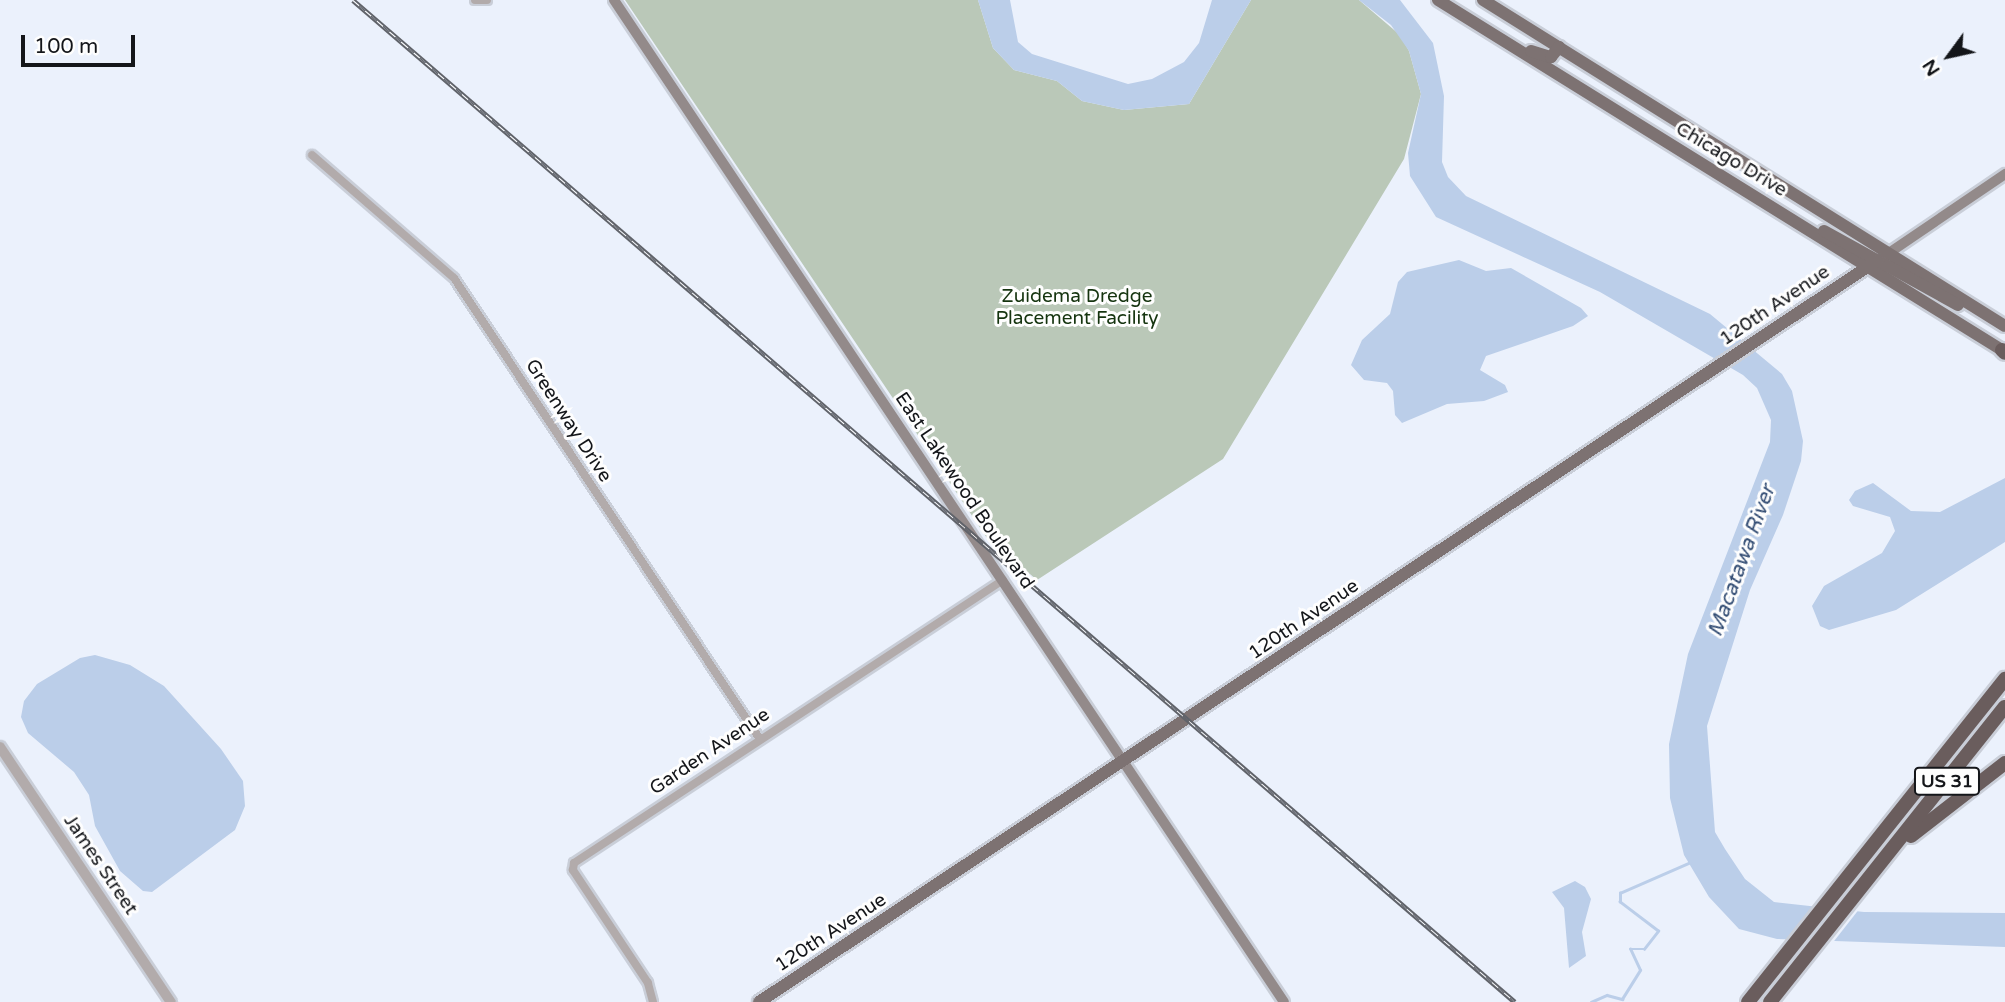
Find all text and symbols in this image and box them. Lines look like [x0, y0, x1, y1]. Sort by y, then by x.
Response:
scale bar [24, 21, 138, 65]
north arrow [1914, 21, 1984, 91]
text: 100 m [34, 34, 98, 59]
text: N [1918, 55, 1945, 80]
street label: Chicago Drive [1671, 118, 1791, 202]
street label: 120th Avenue [1716, 261, 1834, 351]
park label: Zuidema Dredge Placement Facility [995, 286, 1159, 330]
street label: Greenway Drive [520, 355, 616, 487]
street label: East Lakewood Boulevard [890, 388, 1038, 594]
water label: Macatawa River [1703, 482, 1781, 640]
street label: 120th Avenue [1245, 575, 1363, 665]
street label: Garden Avenue [646, 704, 774, 800]
road number: US 31 [1914, 766, 1980, 796]
street label: James Street [58, 811, 142, 919]
street label: 120th Avenue [771, 889, 891, 977]

